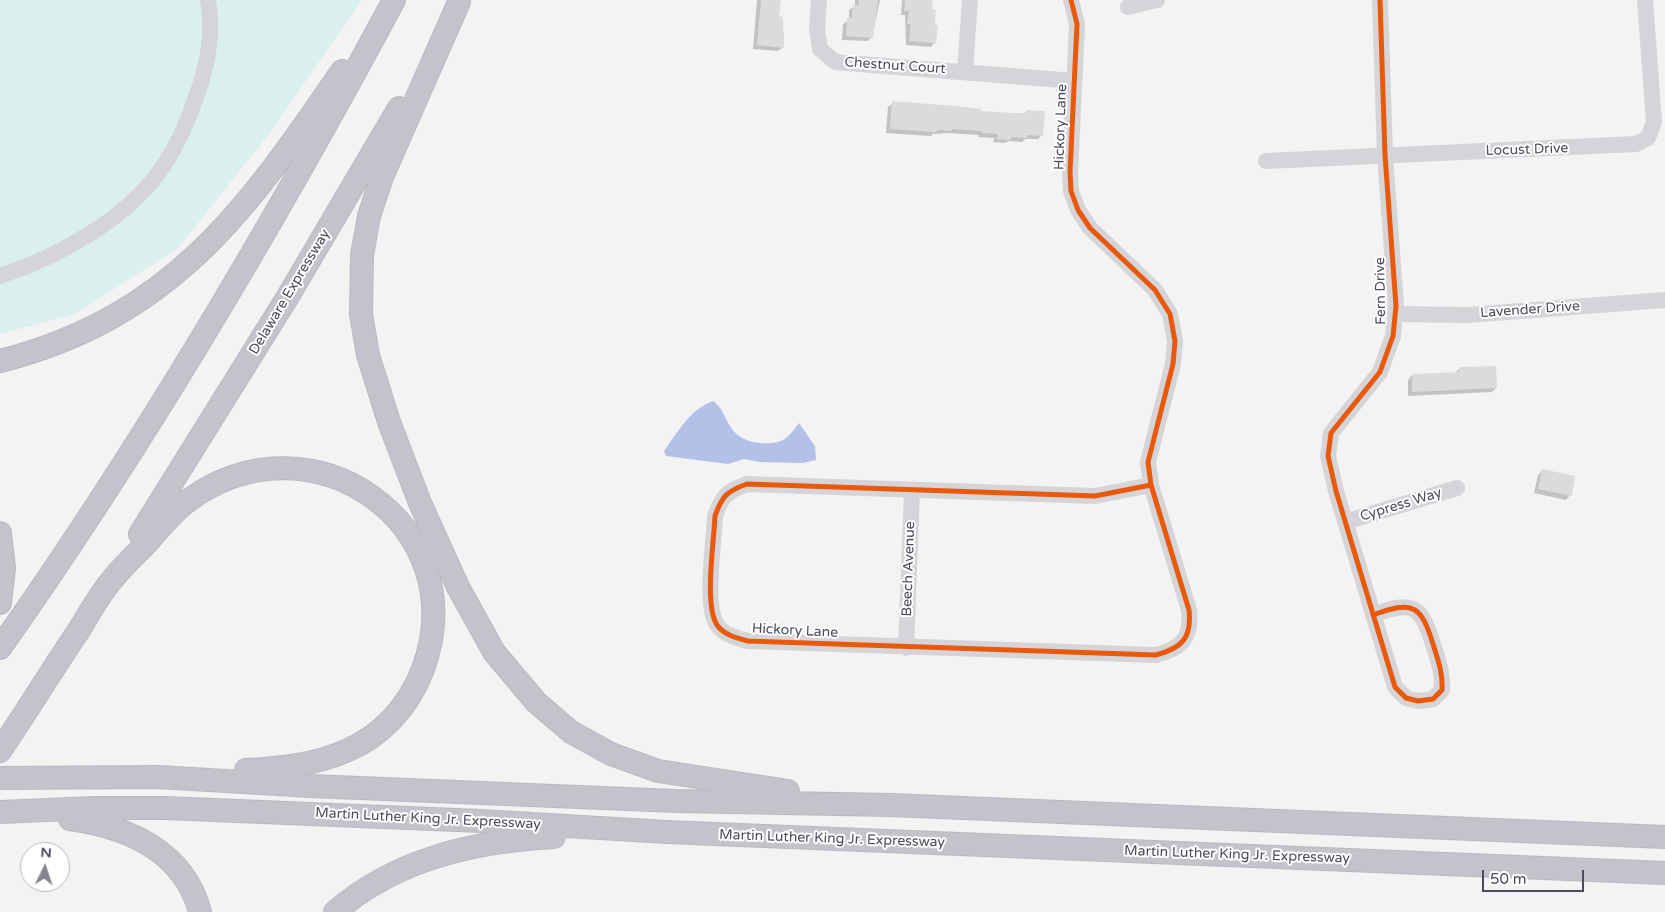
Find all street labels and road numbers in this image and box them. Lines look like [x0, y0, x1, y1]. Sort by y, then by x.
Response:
street label: Chestnut Court [844, 54, 946, 78]
street label: Hickory Lane [1051, 84, 1071, 170]
street label: Locust Drive [1485, 140, 1569, 160]
street label: Delaware Expressway [246, 226, 334, 358]
street label: Fern Drive [1372, 257, 1390, 325]
street label: Lavender Drive [1480, 298, 1580, 322]
street label: Cypress Way [1358, 485, 1444, 525]
street label: Beech Avenue [899, 521, 919, 617]
street label: Hickory Lane [751, 620, 839, 642]
street label: Martin Luther King Jr. Expressway [315, 805, 541, 833]
street label: Martin Luther King Jr. Expressway [719, 827, 945, 851]
street label: Martin Luther King Jr. Expressway [1124, 843, 1350, 867]

